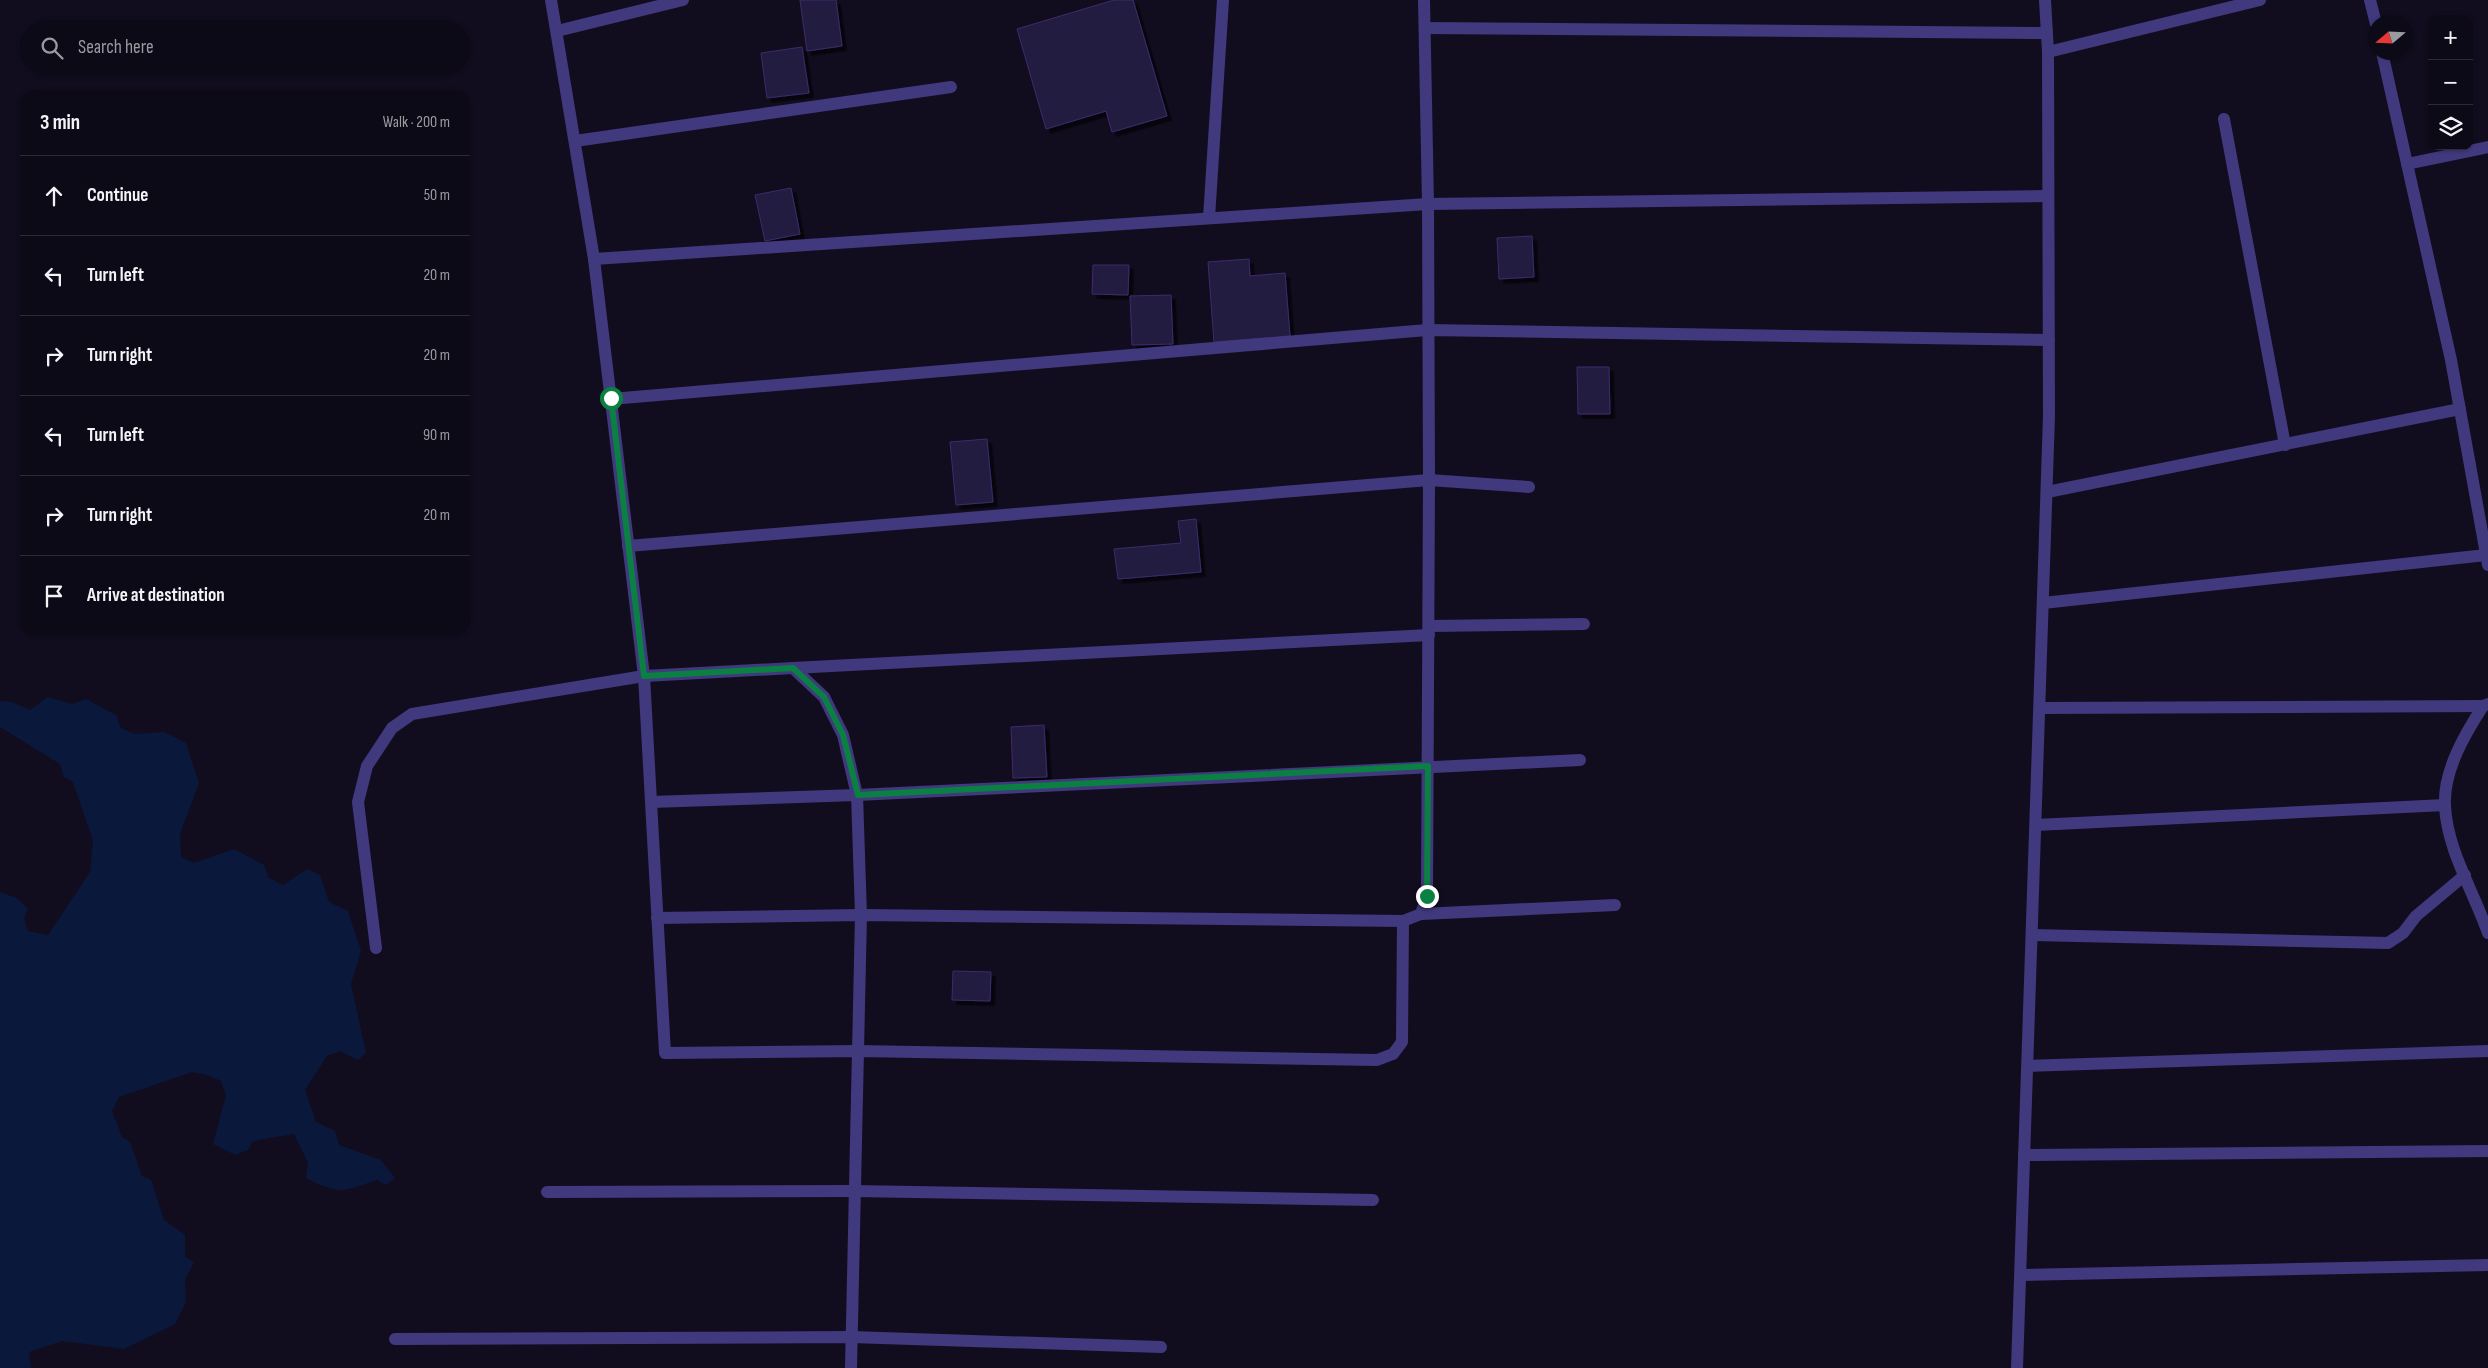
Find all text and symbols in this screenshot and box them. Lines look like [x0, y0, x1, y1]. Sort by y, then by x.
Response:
north arrow [2368, 15, 2413, 60]
map controls [2428, 15, 2473, 150]
button: + [2428, 15, 2473, 60]
search box [20, 20, 470, 75]
icon: search [38, 34, 66, 62]
text: Search here [78, 36, 154, 59]
button: − [2428, 60, 2473, 105]
button: layers [2428, 105, 2473, 150]
text: 3 min [40, 110, 80, 135]
text: Walk · 200 m [383, 113, 450, 132]
icon: ahead [40, 182, 68, 210]
text: Continue [87, 184, 148, 207]
text: 50 m [424, 186, 450, 205]
icon: left [40, 262, 68, 290]
text: Turn left [87, 264, 144, 287]
text: 20 m [423, 266, 450, 285]
icon: right [40, 342, 68, 370]
text: Turn right [87, 344, 152, 367]
text: 20 m [423, 346, 450, 365]
route start [600, 387, 623, 410]
icon: left [40, 422, 68, 450]
text: Turn left [87, 424, 144, 447]
text: 90 m [423, 426, 450, 445]
icon: right [40, 502, 68, 530]
text: Turn right [87, 504, 152, 527]
text: 20 m [423, 506, 450, 525]
icon: arrive [40, 582, 68, 610]
text: Arrive at destination [87, 584, 225, 607]
route end [1416, 885, 1439, 908]

